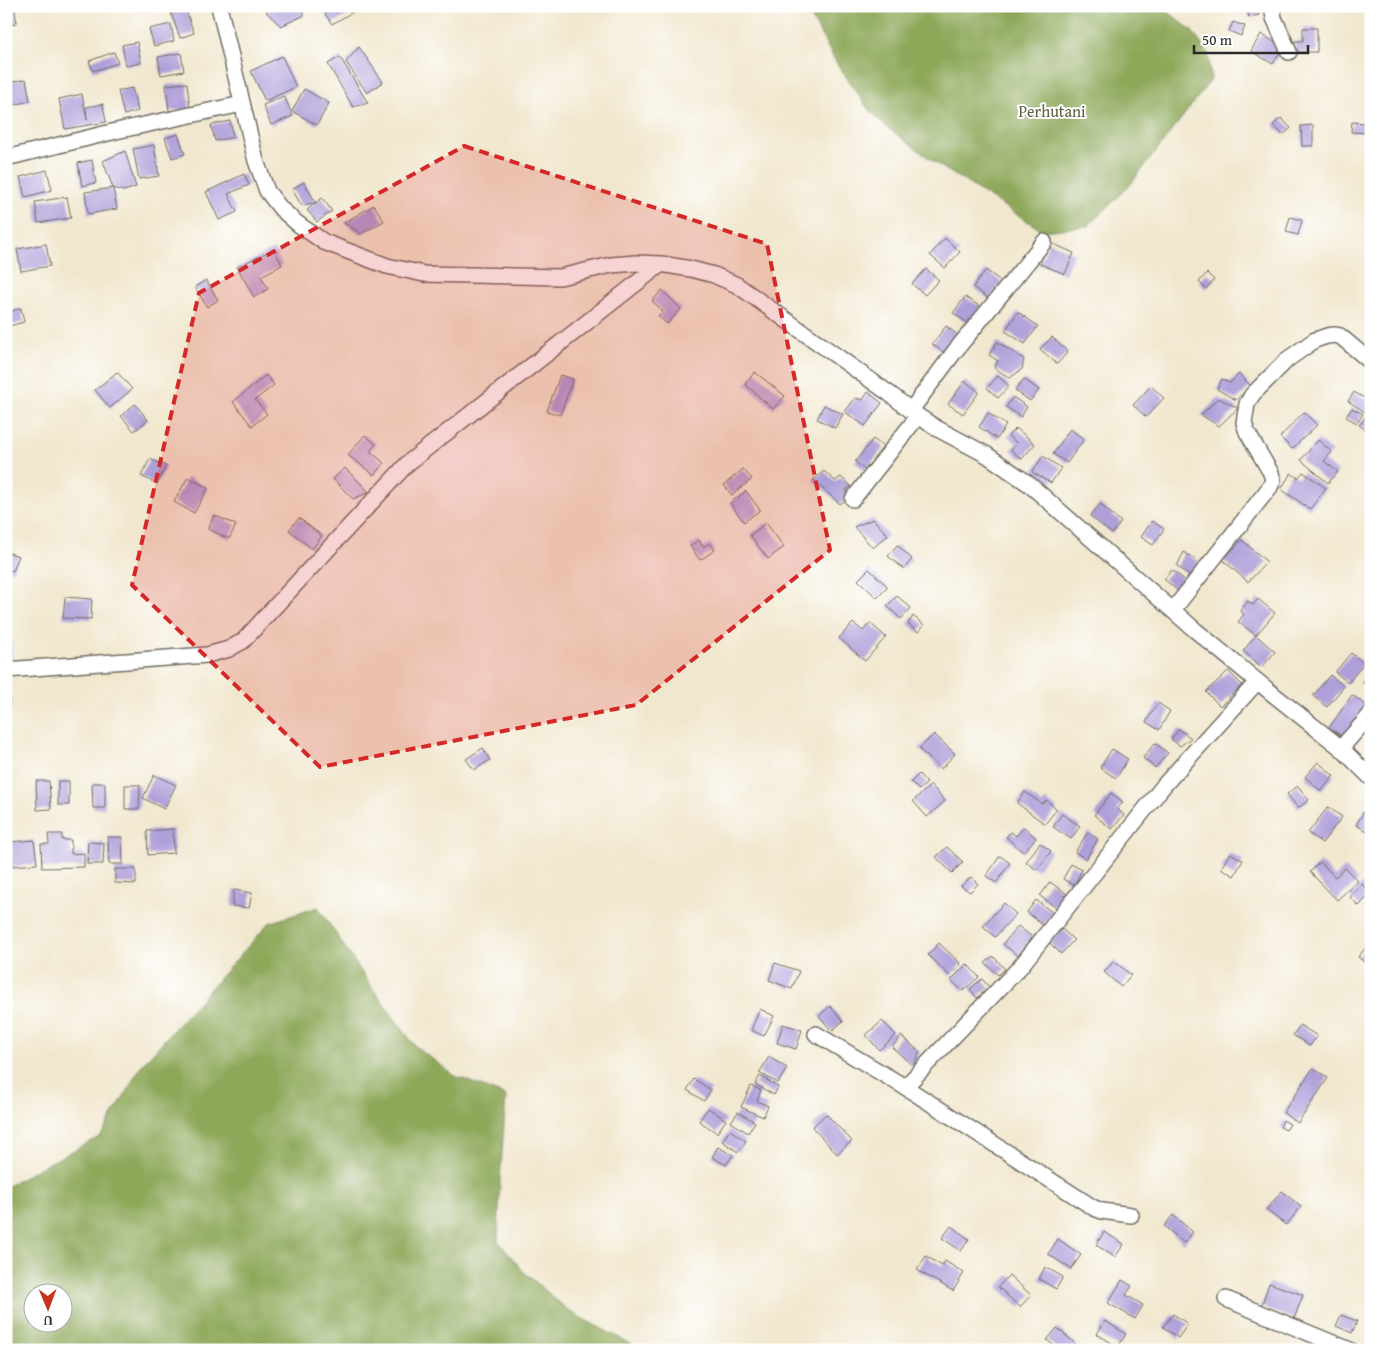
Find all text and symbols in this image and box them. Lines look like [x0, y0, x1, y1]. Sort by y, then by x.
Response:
scale bar [1194, 22, 1308, 54]
text: 50 m [1202, 29, 1233, 50]
park label: Perhutani [1018, 99, 1086, 123]
north arrow [22, 1284, 72, 1334]
text: U [43, 1311, 53, 1331]

